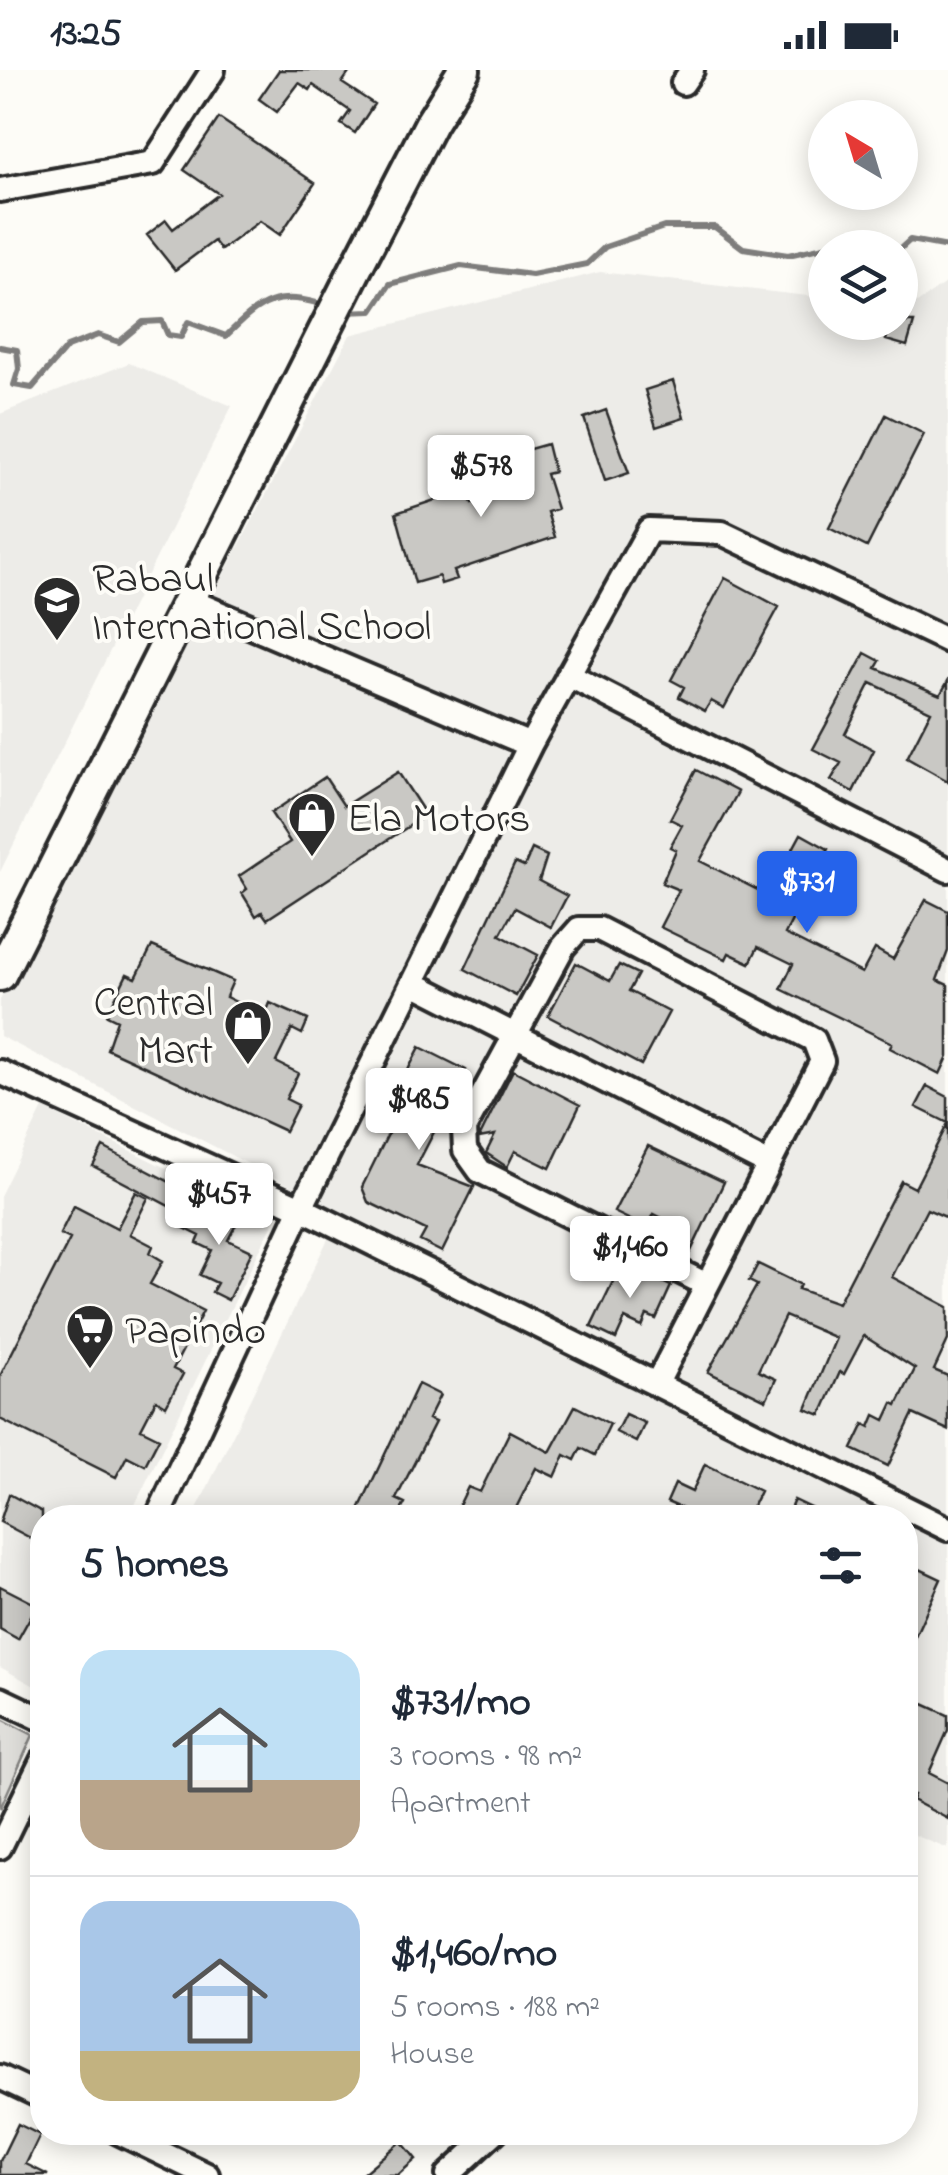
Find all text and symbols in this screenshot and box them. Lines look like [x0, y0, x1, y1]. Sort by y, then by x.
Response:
text: 13:25 [50, 7, 122, 63]
north arrow [808, 100, 918, 210]
map controls [808, 100, 918, 340]
button: layers [808, 230, 918, 340]
pin: $578 [422, 435, 540, 520]
text: $578 [450, 444, 512, 491]
place label: Rabaul International School [92, 550, 431, 659]
school or university icon: Rabaul International School [31, 574, 83, 642]
shop icon: Ela Motors [286, 790, 338, 858]
place label: Ela Motors [347, 790, 530, 851]
pin: $731 [748, 851, 866, 936]
text: $731 [779, 860, 835, 907]
place label: Central Mart [94, 974, 213, 1083]
shop icon: Central Mart [222, 998, 274, 1066]
pin: $485 [360, 1068, 478, 1153]
text: $485 [388, 1077, 450, 1124]
pin: $457 [160, 1163, 278, 1248]
text: $457 [187, 1172, 251, 1219]
pin: $1,460 [549, 1216, 711, 1301]
text: $1,460 [592, 1225, 668, 1272]
supermarket icon: Papindo [64, 1302, 116, 1370]
place label: Papindo [125, 1302, 266, 1363]
text: 5 homes [80, 1535, 229, 1596]
icon: filters [813, 1538, 868, 1593]
text: $731/mo [390, 1673, 531, 1734]
icon: home [160, 1690, 280, 1810]
text: 3 rooms · 98 m² [390, 1734, 582, 1781]
text: Apartment [390, 1781, 531, 1828]
text: $1,460/mo [390, 1924, 557, 1985]
icon: home [160, 1941, 280, 2061]
text: 5 rooms · 188 m² [390, 1985, 600, 2032]
text: House [390, 2032, 474, 2079]

